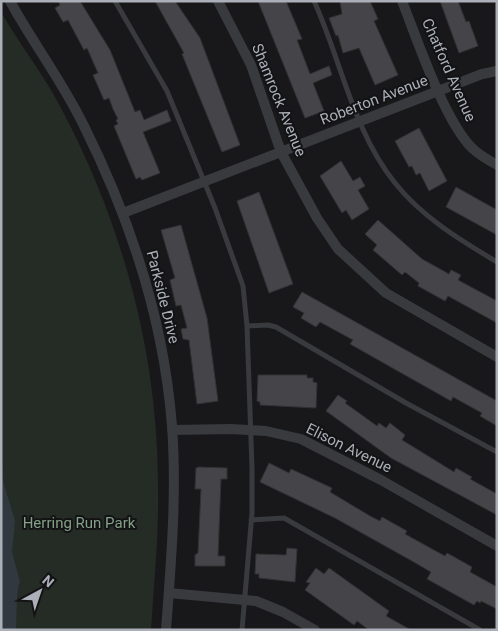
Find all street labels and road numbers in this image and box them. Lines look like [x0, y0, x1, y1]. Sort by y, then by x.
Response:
street label: Chatford Avenue [418, 16, 480, 124]
street label: Shamrock Avenue [248, 41, 310, 159]
street label: Roberton Avenue [318, 71, 430, 129]
street label: Parkside Drive [143, 249, 183, 346]
street label: Elison Avenue [303, 419, 395, 477]

